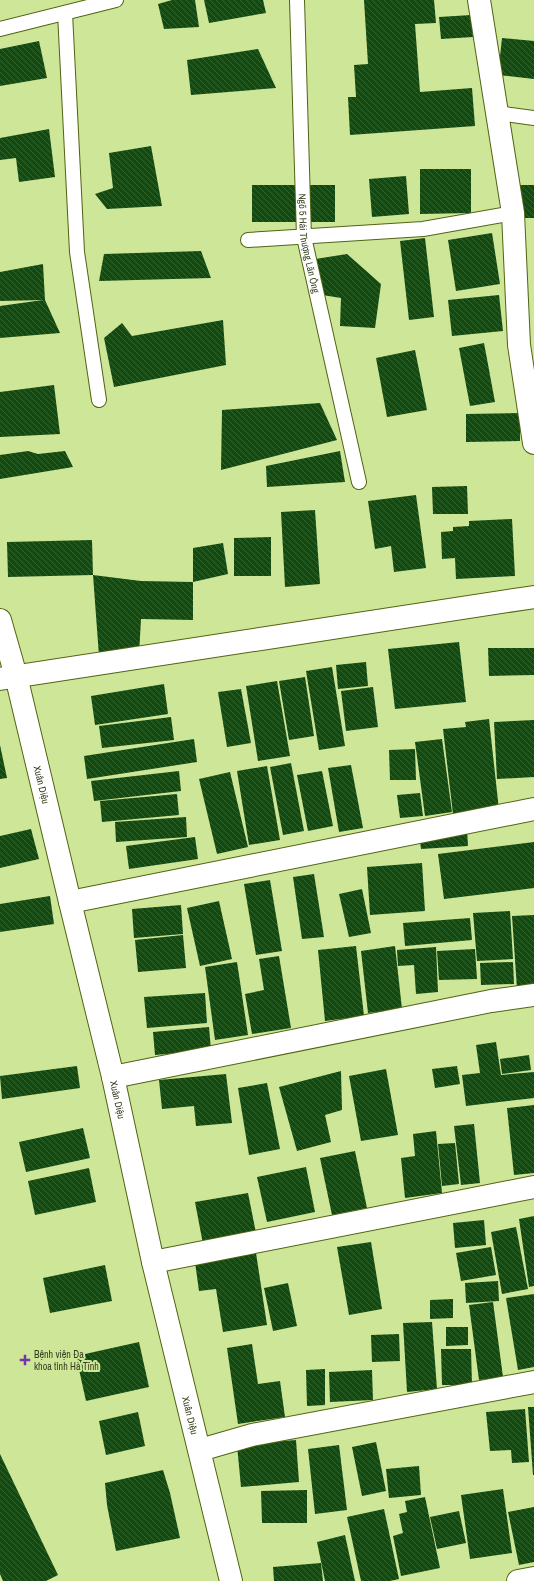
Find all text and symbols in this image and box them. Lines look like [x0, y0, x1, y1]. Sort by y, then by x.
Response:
street label: Ngõ 5 Hải Thượng Lãn Ông [296, 193, 322, 295]
street label: Xuân Diệu [31, 764, 52, 805]
street label: Xuân Diệu [107, 1079, 128, 1120]
place label: Bệnh viện Đa khoa tỉnh Hà Tĩnh [34, 1348, 99, 1373]
marker: Bệnh viện Đa khoa tỉnh Hà Tĩnh [19, 1354, 31, 1366]
street label: Xuân Diệu [179, 1395, 201, 1436]

